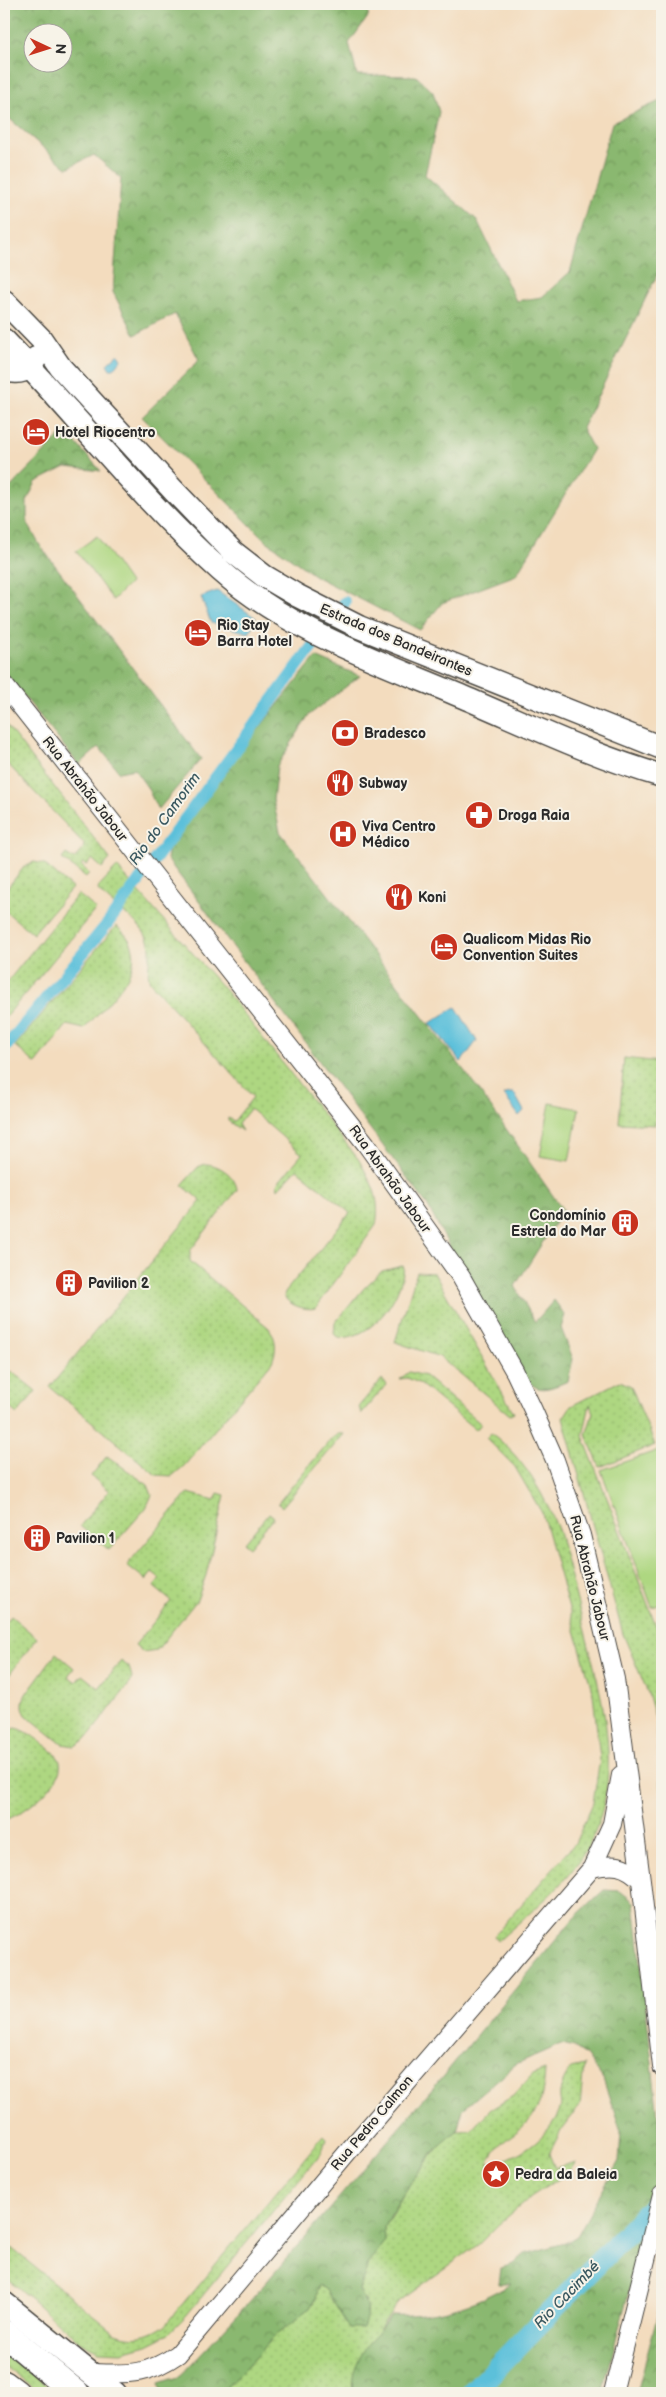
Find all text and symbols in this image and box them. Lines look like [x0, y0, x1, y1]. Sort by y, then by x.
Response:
north arrow [22, 22, 72, 72]
text: N [52, 43, 69, 55]
hotel icon: Hotel Riocentro [21, 417, 51, 447]
place label: Hotel Riocentro [55, 424, 156, 441]
street label: Estrada dos Bandeirantes [317, 600, 475, 680]
place label: Rio Stay Barra Hotel [217, 617, 292, 650]
hotel icon: Rio Stay Barra Hotel [183, 618, 213, 648]
bank icon: Bradesco [330, 718, 360, 748]
place label: Bradesco [364, 725, 426, 742]
street label: Rua Abrahão Jabour [39, 733, 132, 846]
restaurant icon: Subway [325, 768, 355, 798]
water label: Rio do Camorim [125, 769, 205, 869]
place label: Subway [359, 775, 408, 792]
pharmacy icon: Droga Raia [464, 800, 494, 830]
place label: Droga Raia [498, 807, 570, 824]
place label: Viva Centro Médico [362, 818, 436, 851]
hospital icon: Viva Centro Médico [328, 819, 358, 849]
restaurant icon: Koni [384, 882, 414, 912]
place label: Koni [418, 889, 446, 906]
place label: Qualicom Midas Rio Convention Suites [463, 931, 591, 964]
hotel icon: Qualicom Midas Rio Convention Suites [429, 932, 459, 962]
street label: Rua Abrahão Jabour [345, 1122, 435, 1237]
place label: Condomínio Estrela do Mar [511, 1207, 606, 1240]
building icon: Condomínio Estrela do Mar [610, 1208, 640, 1238]
building icon: Pavilion 2 [54, 1268, 84, 1298]
place label: Pavilion 2 [88, 1275, 150, 1292]
street label: Rua Abrahão Jabour [566, 1513, 614, 1643]
building icon: Pavilion 1 [22, 1523, 52, 1553]
place label: Pavilion 1 [56, 1530, 115, 1547]
street label: Rua Pedro Calmon [327, 2072, 417, 2174]
place icon: Pedra da Baleia [481, 2159, 511, 2189]
place label: Pedra da Baleia [515, 2166, 617, 2183]
water label: Rio Cacimbé [530, 2257, 604, 2333]

